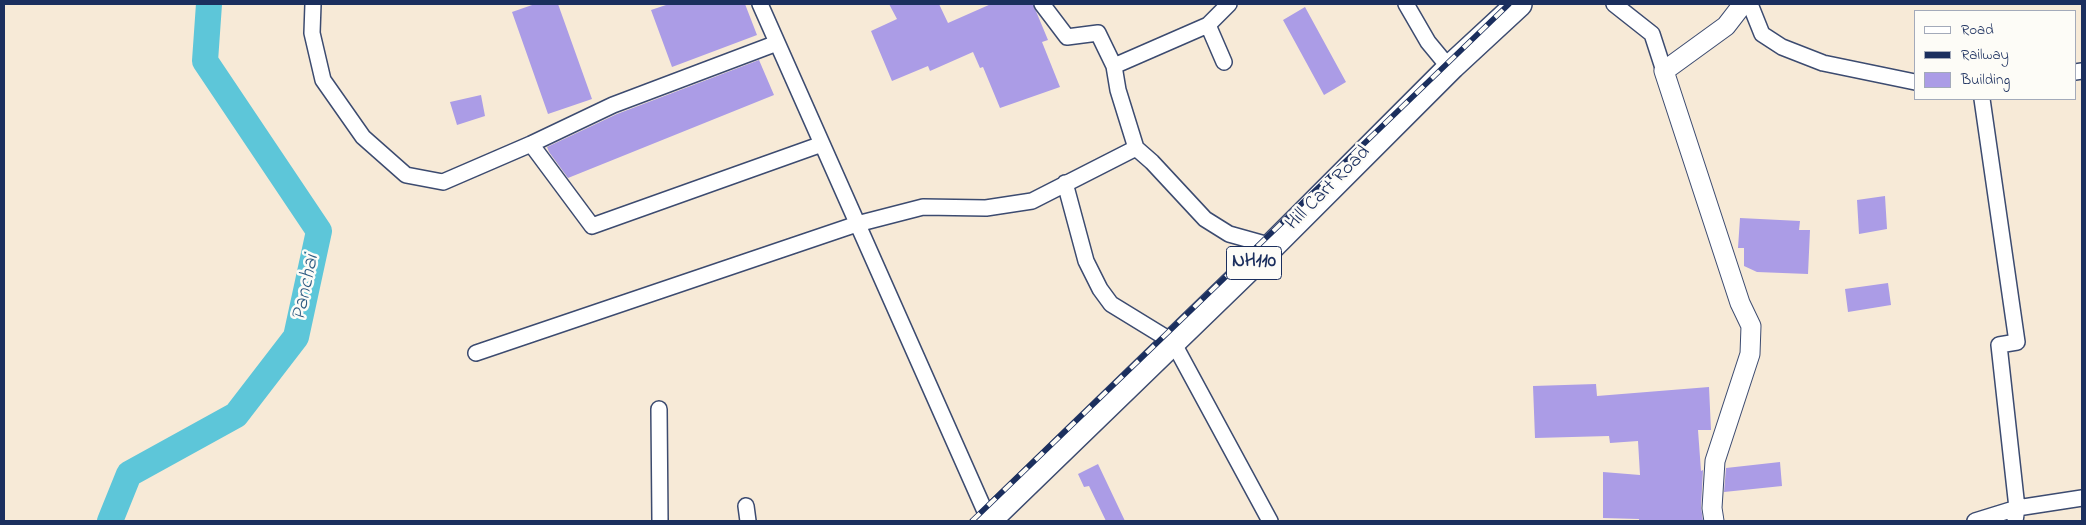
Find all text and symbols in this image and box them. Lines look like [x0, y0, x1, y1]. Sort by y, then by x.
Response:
legend [1914, 10, 2076, 100]
text: Road [1961, 19, 1994, 41]
text: Railway [1961, 44, 2009, 66]
text: Building [1961, 69, 2010, 91]
street label: Hill Cart Road [1282, 142, 1376, 236]
road number: NH110 [1226, 247, 1282, 280]
water label: Panchai [288, 253, 326, 323]

